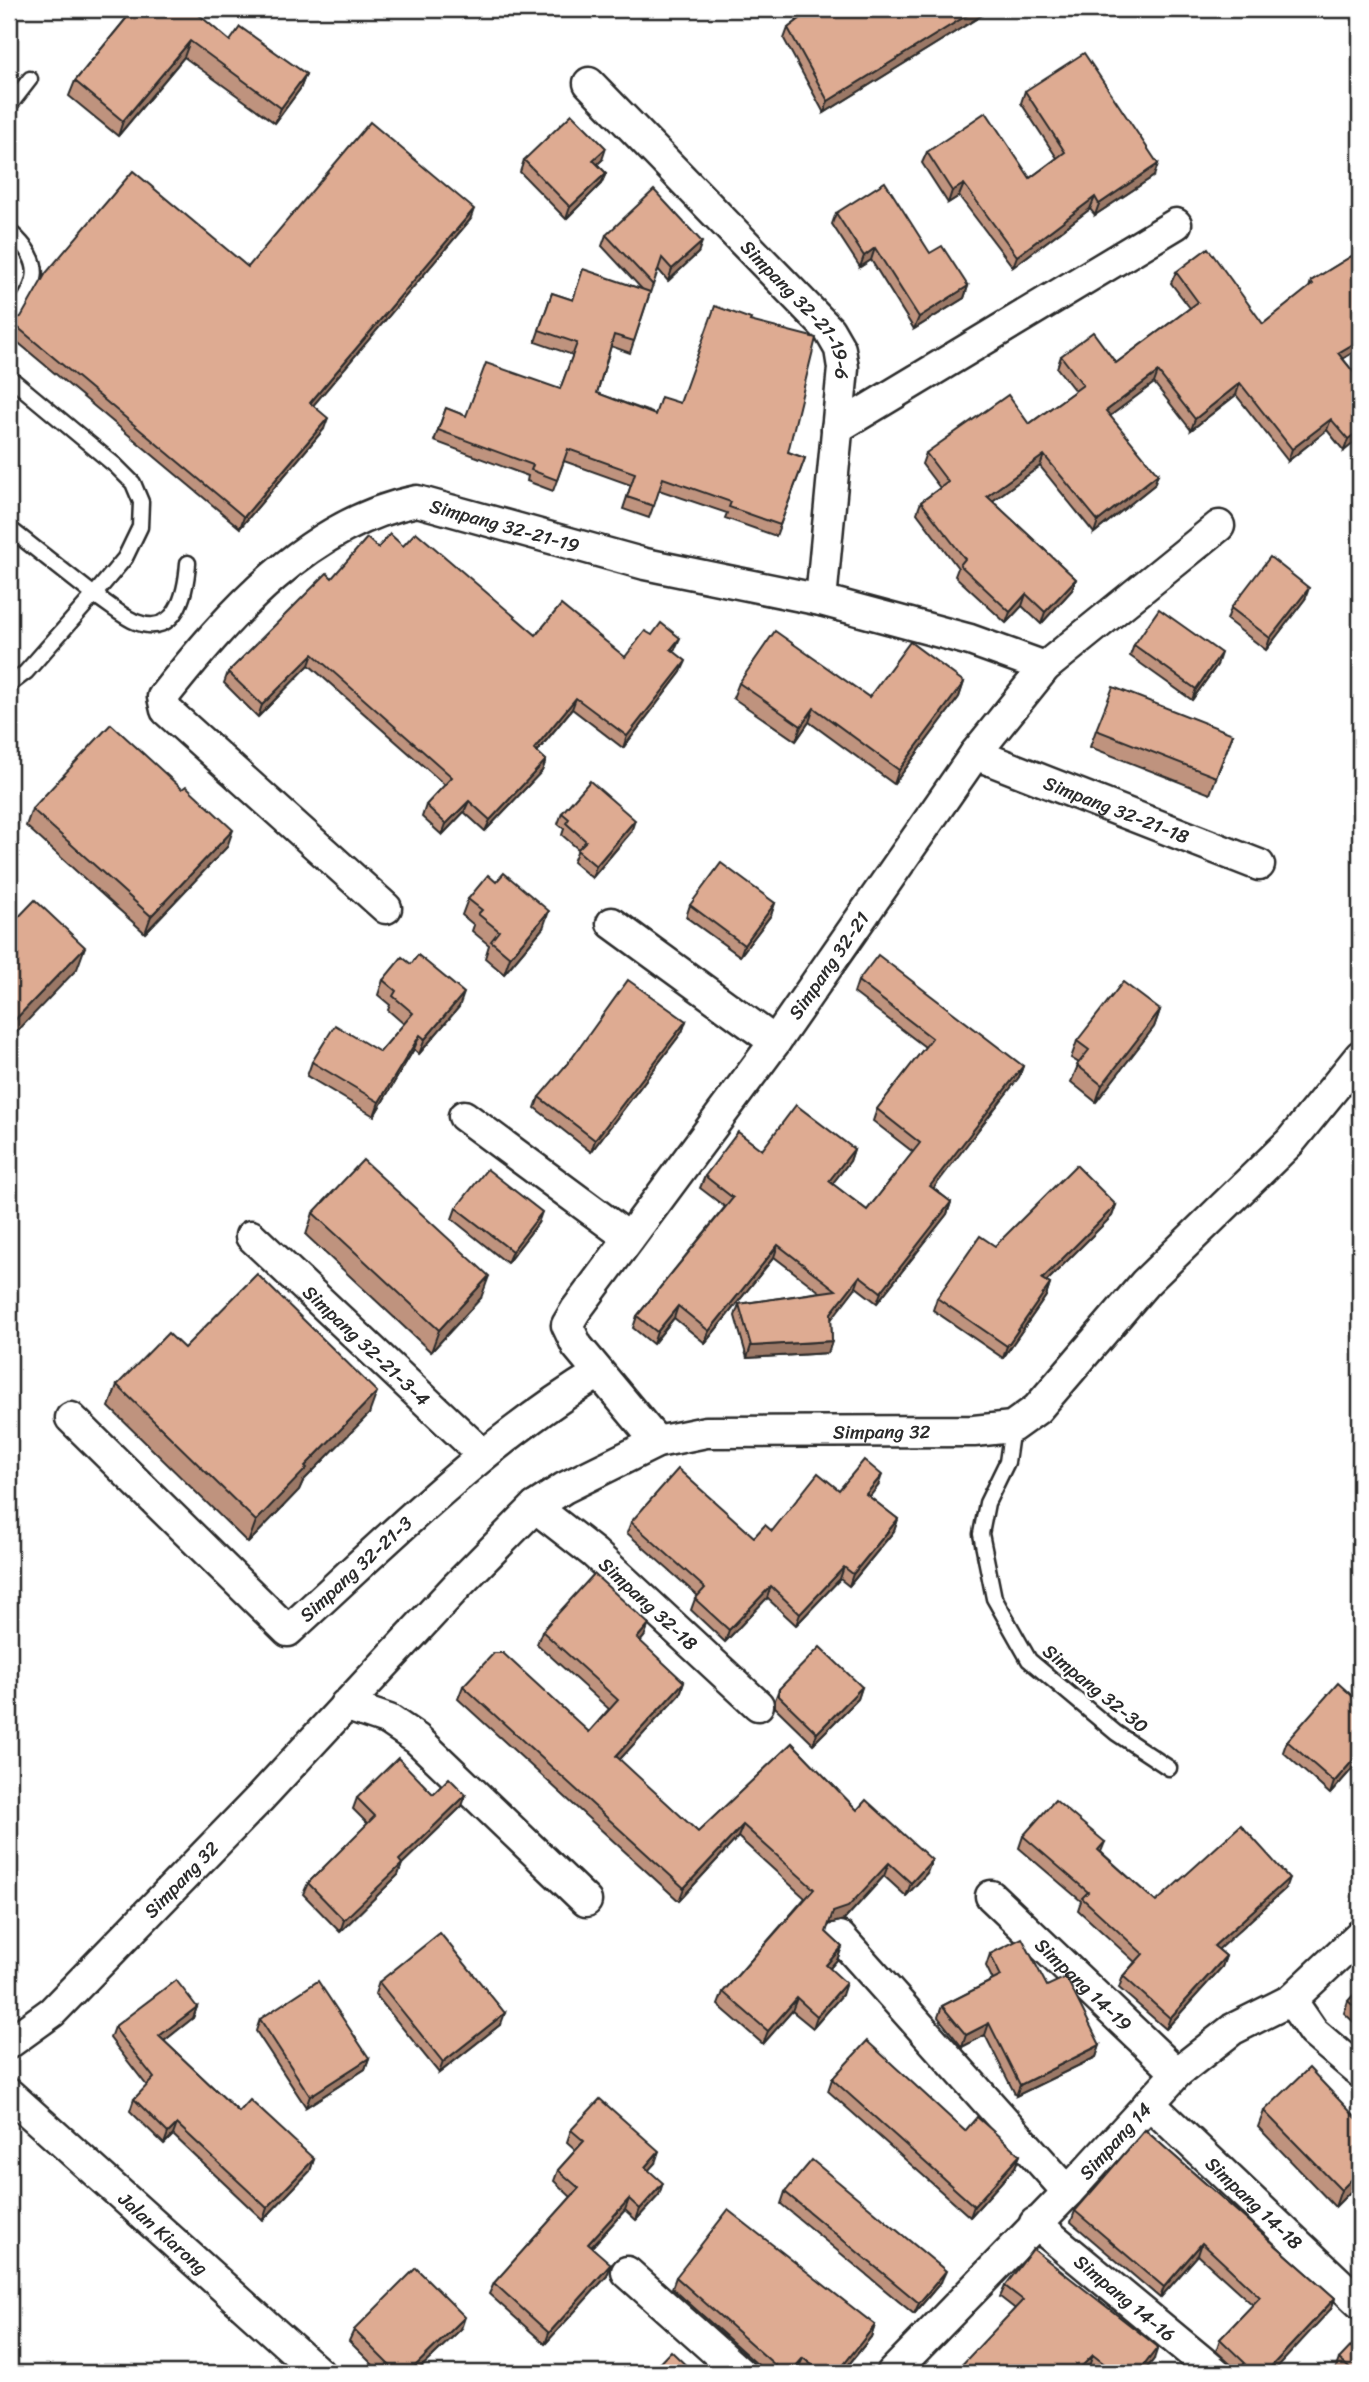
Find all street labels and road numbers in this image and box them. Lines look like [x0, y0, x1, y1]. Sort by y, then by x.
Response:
street label: Simpang 32-21-19-6 [732, 232, 859, 381]
street label: Simpang 32-21-19 [426, 489, 583, 562]
street label: Simpang 32-21-18 [1039, 766, 1195, 853]
street label: Simpang 32-21 [779, 904, 878, 1027]
street label: Simpang 32-21-3-4 [295, 1277, 438, 1414]
street label: Simpang 32 [833, 1415, 931, 1449]
street label: Simpang 32-21-3 [292, 1507, 421, 1630]
street label: Simpang 32-18 [591, 1549, 706, 1659]
street label: Simpang 32-30 [1035, 1635, 1156, 1742]
street label: Simpang 32 [135, 1833, 227, 1926]
street label: Simpang 14-19 [1027, 1930, 1140, 2040]
street label: Simpang 14 [1071, 2094, 1160, 2188]
street label: Simpang 14-18 [1197, 2148, 1311, 2258]
street label: Jalan Kiarong [110, 2183, 216, 2284]
street label: Simpang 14-16 [1066, 2246, 1183, 2350]

